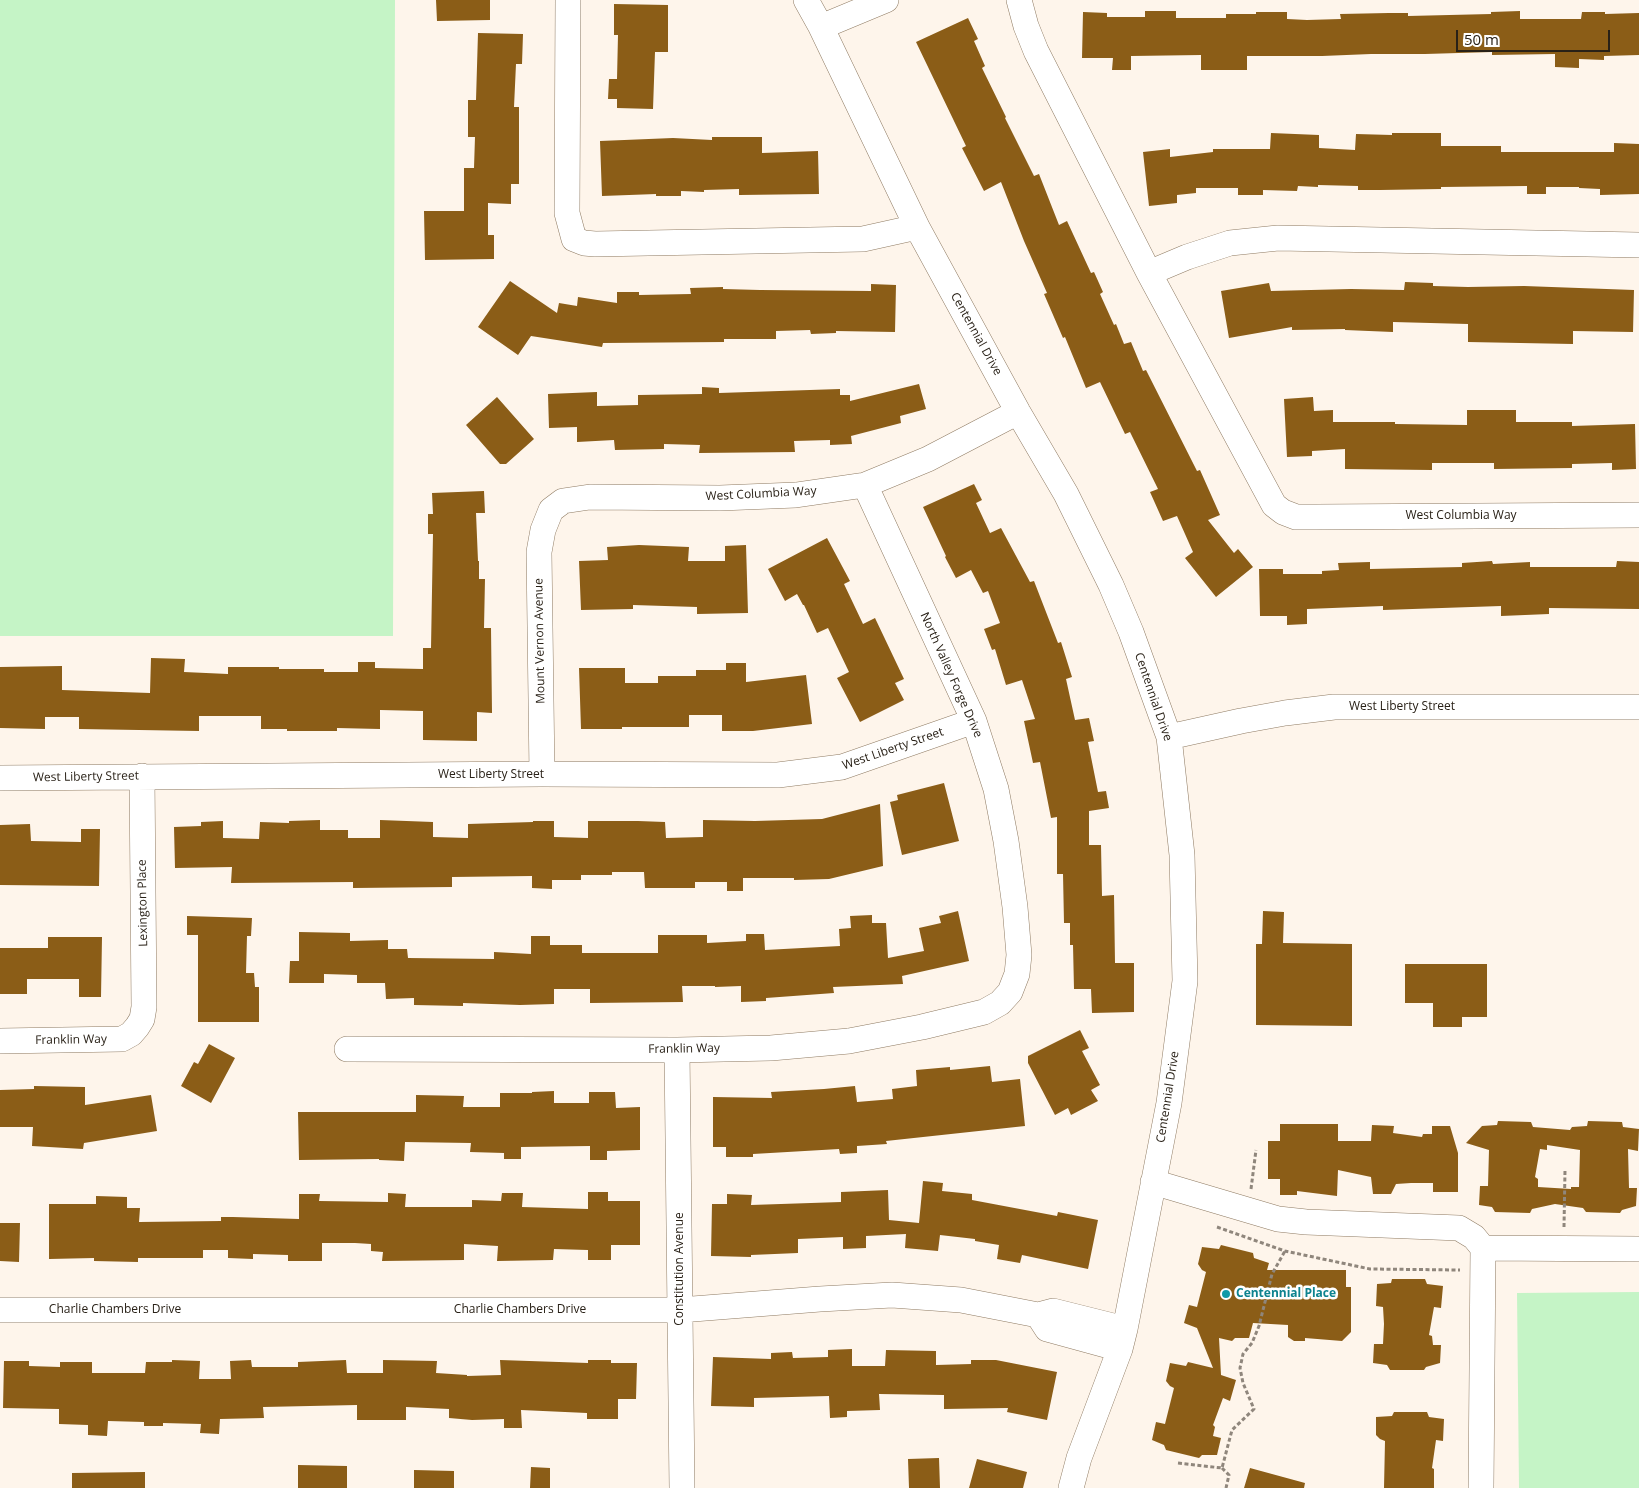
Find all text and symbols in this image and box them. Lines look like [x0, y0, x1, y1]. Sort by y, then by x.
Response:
scale bar [1459, 20, 1613, 52]
text: 50 m [1464, 29, 1499, 49]
street label: Centennial Drive [947, 290, 1005, 378]
street label: West Columbia Way [705, 484, 817, 504]
street label: West Columbia Way [1405, 509, 1517, 523]
street label: Mount Vernon Avenue [532, 578, 548, 704]
street label: North Valley Forge Drive [917, 610, 985, 740]
street label: Centennial Drive [1131, 651, 1175, 743]
street label: West Liberty Street [1349, 700, 1455, 714]
street label: West Liberty Street [840, 725, 946, 773]
street label: West Liberty Street [438, 768, 544, 782]
street label: West Liberty Street [33, 769, 139, 785]
street label: Lexington Place [135, 859, 151, 947]
street label: Franklin Way [35, 1032, 107, 1048]
street label: Franklin Way [648, 1041, 720, 1057]
street label: Centennial Drive [1154, 1050, 1182, 1144]
street label: Constitution Avenue [673, 1212, 687, 1326]
place label: Centennial Place [1236, 1287, 1336, 1301]
marker: Centennial Place [1220, 1288, 1232, 1300]
street label: Charlie Chambers Drive [49, 1303, 181, 1317]
street label: Charlie Chambers Drive [454, 1303, 586, 1317]

